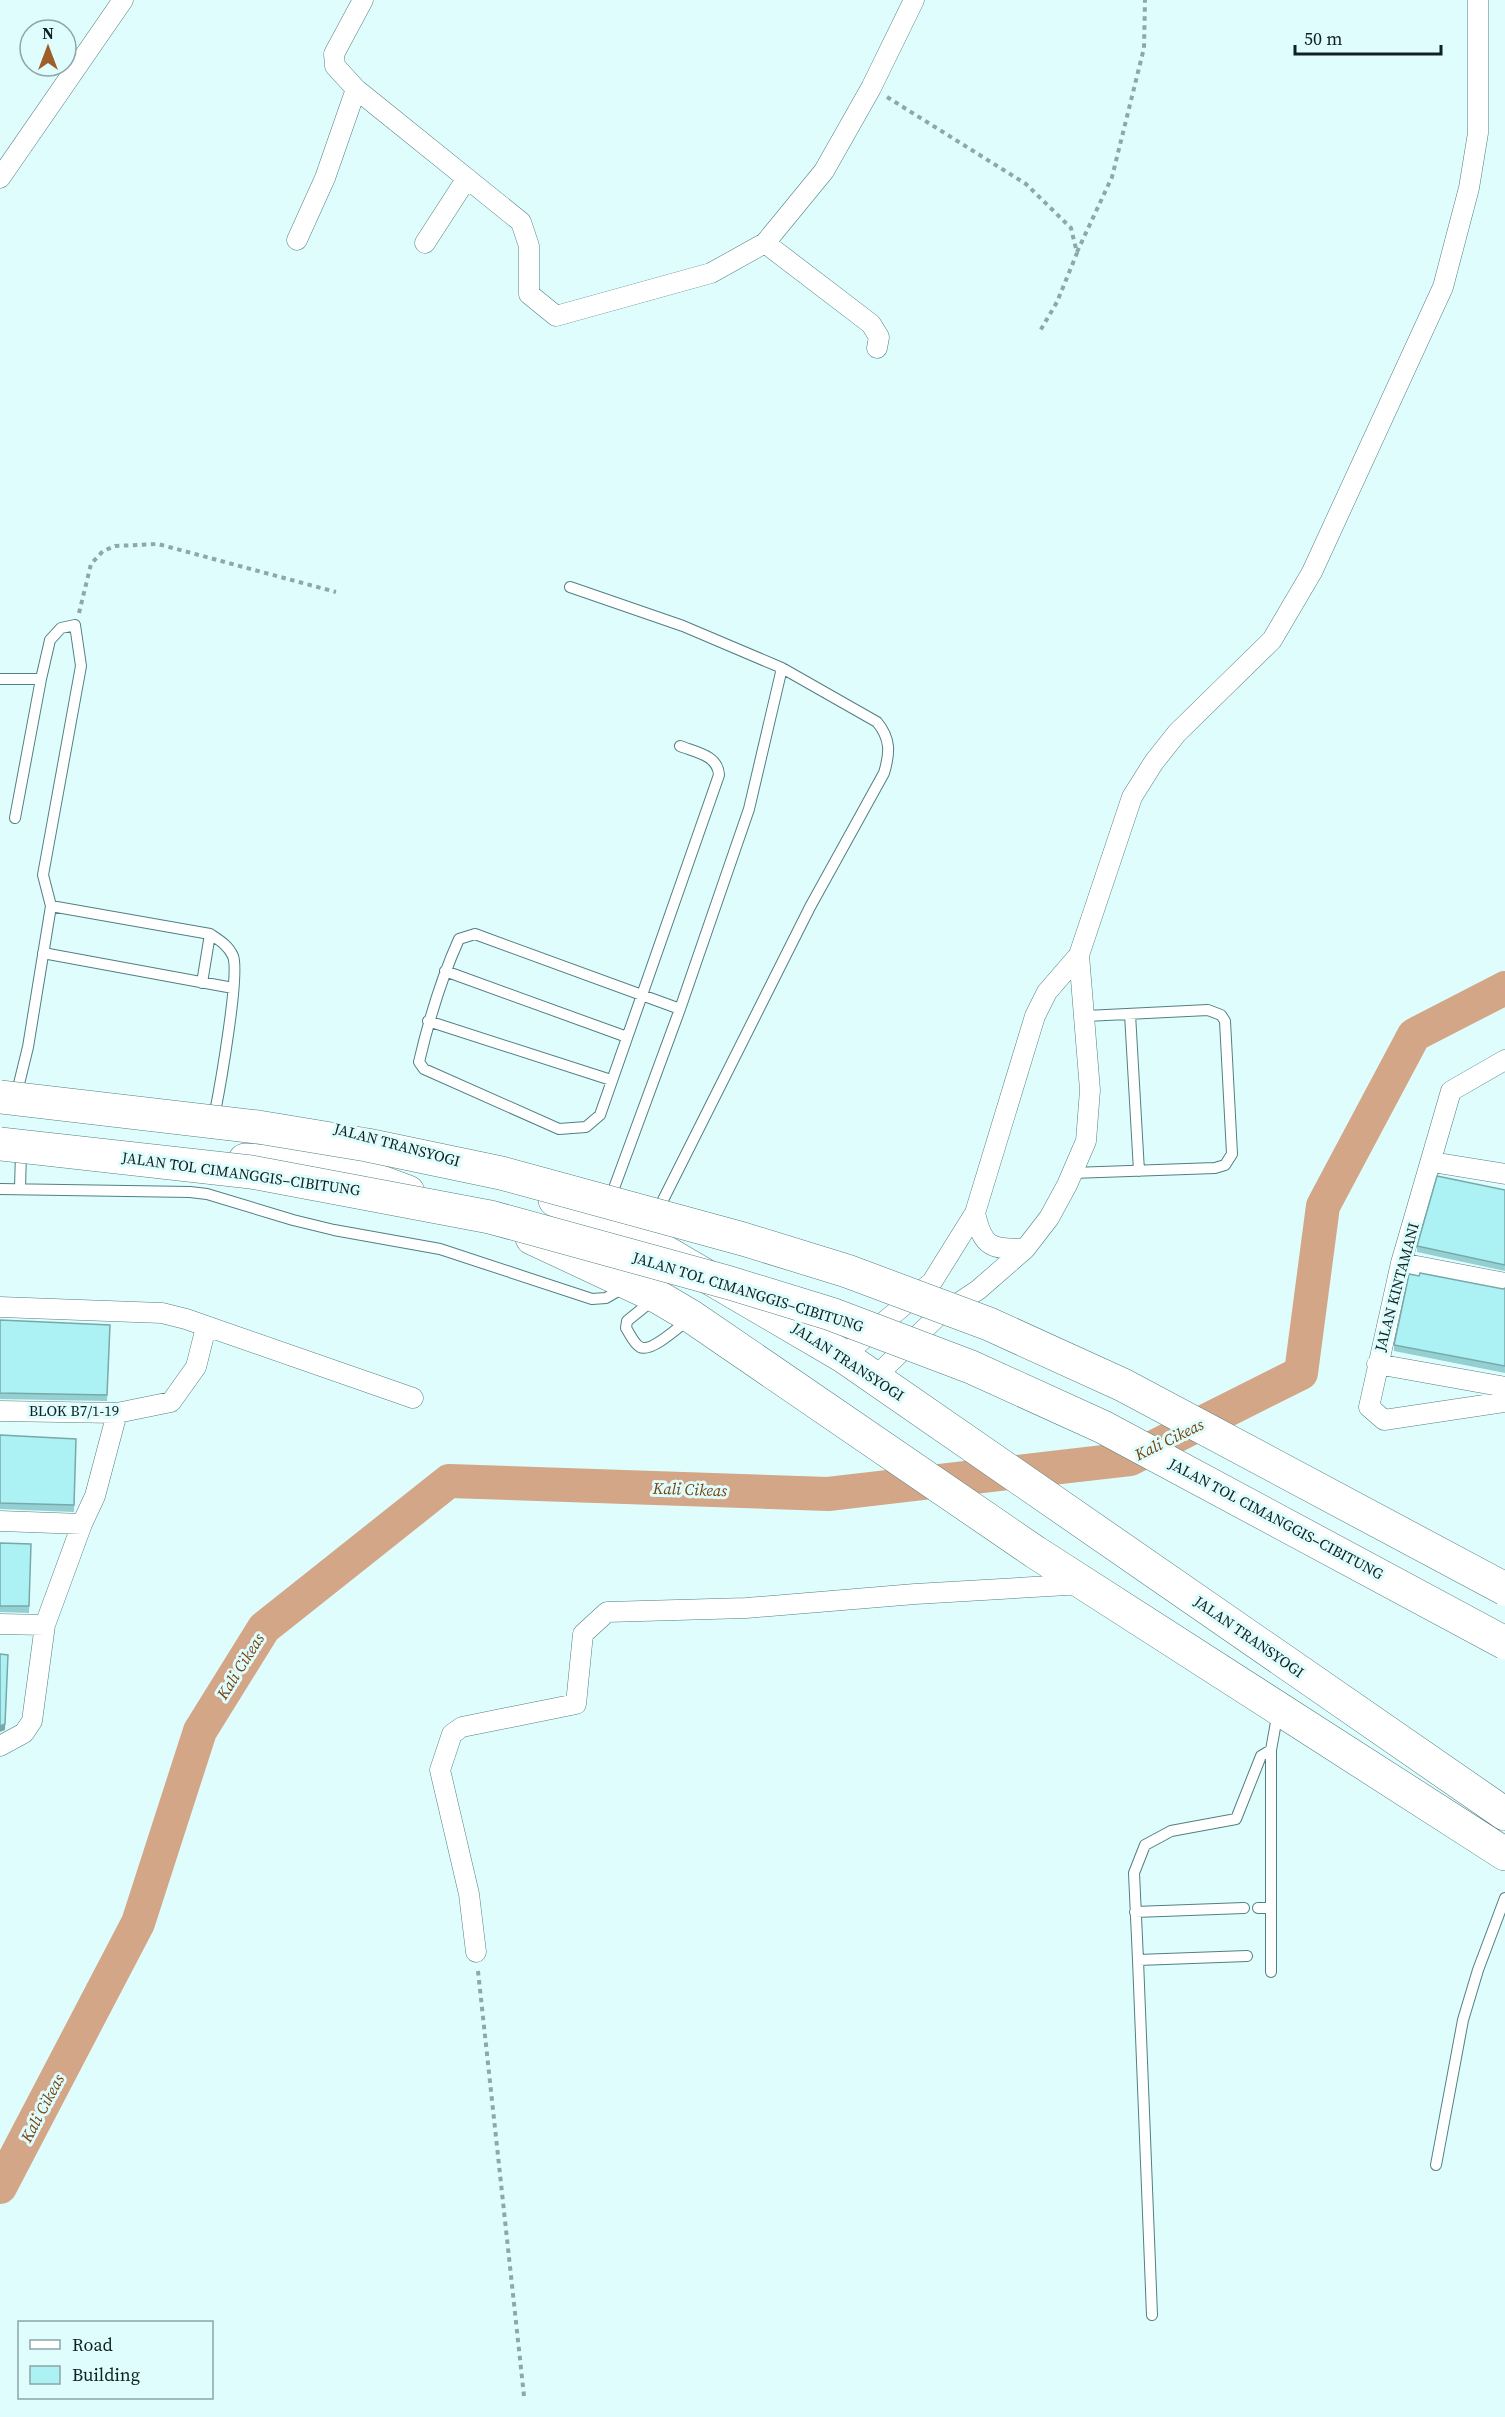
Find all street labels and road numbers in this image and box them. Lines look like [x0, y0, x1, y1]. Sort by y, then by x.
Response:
street label: JALAN TRANSYOGI [331, 1117, 463, 1171]
street label: JALAN TOL CIMANGGIS–CIBITUNG [120, 1146, 362, 1201]
street label: JALAN KINTAMANI [1369, 1220, 1424, 1354]
street label: JALAN TOL CIMANGGIS–CIBITUNG [629, 1246, 866, 1337]
street label: JALAN TRANSYOGI [787, 1317, 908, 1406]
street label: BLOK B7/1-19 [29, 1400, 119, 1421]
street label: JALAN TOL CIMANGGIS–CIBITUNG [1164, 1452, 1387, 1584]
street label: JALAN TRANSYOGI [1189, 1590, 1308, 1682]

